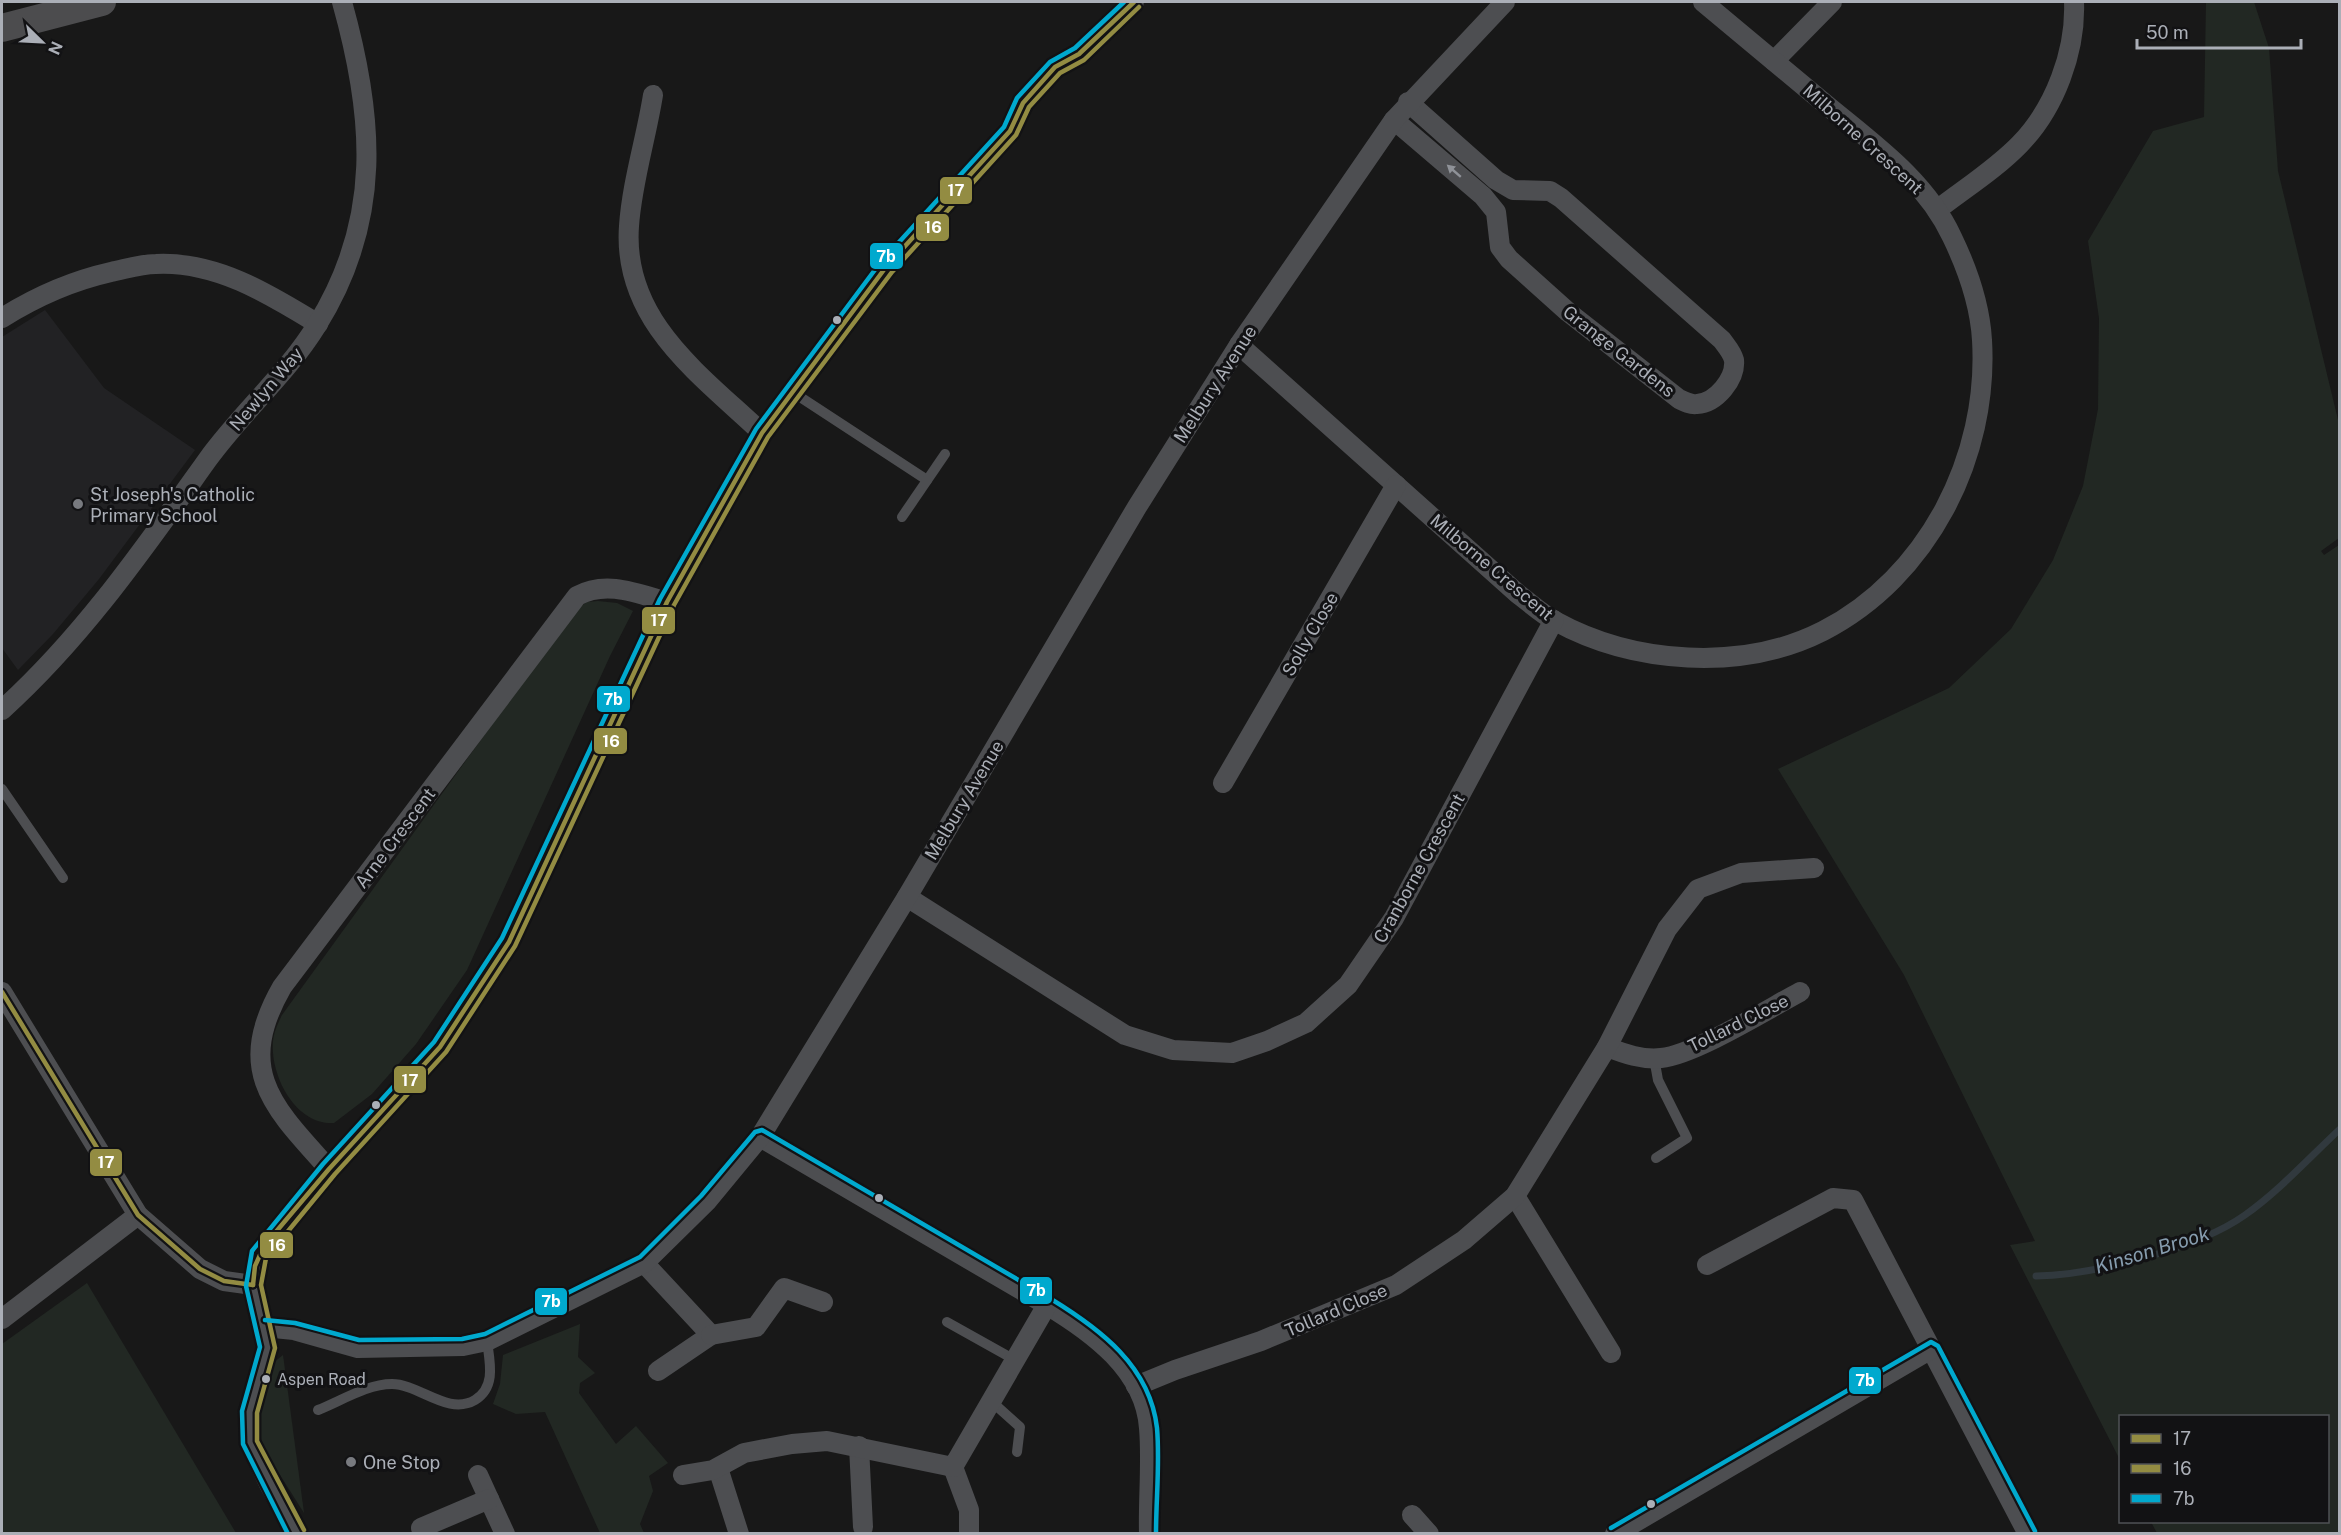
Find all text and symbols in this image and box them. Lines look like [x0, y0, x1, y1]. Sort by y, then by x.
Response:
north arrow [12, 12, 72, 72]
scale bar [2137, 12, 2300, 50]
text: 50 m [2146, 22, 2189, 43]
text: N [44, 38, 66, 57]
street label: Milborne Crescent [1799, 80, 1927, 198]
one-way arrow [1447, 165, 1462, 178]
line badge: 17 [939, 176, 973, 205]
text: 17 [948, 181, 964, 200]
line badge: 16 [915, 213, 950, 242]
text: 16 [924, 218, 942, 237]
line badge: 7b [869, 242, 904, 270]
text: 7b [876, 247, 896, 266]
street label: Grange Gardens [1559, 301, 1679, 401]
unlabelled marker [831, 314, 843, 326]
street label: Melbury Avenue [1169, 321, 1261, 447]
street label: Newlyn Way [225, 343, 307, 435]
place label: St Joseph's Catholic Primary School [90, 484, 255, 526]
marker: St Joseph's Catholic Primary School [71, 497, 85, 511]
street label: Milborne Crescent [1426, 509, 1558, 625]
street label: Solly Close [1278, 588, 1342, 680]
line badge: 17 [641, 606, 676, 635]
text: 17 [651, 611, 667, 630]
line badge: 7b [596, 685, 631, 713]
text: 7b [603, 690, 623, 709]
line badge: 16 [593, 727, 628, 755]
text: 16 [602, 732, 620, 751]
street label: Melbury Avenue [920, 736, 1008, 864]
street label: Arne Crescent [350, 784, 440, 892]
street label: Cranborne Crescent [1369, 790, 1469, 946]
street label: Tollard Close [1684, 990, 1792, 1056]
line badge: 17 [393, 1065, 427, 1094]
text: 17 [402, 1071, 418, 1090]
unlabelled marker [370, 1099, 382, 1111]
line badge: 17 [89, 1148, 123, 1177]
text: 17 [98, 1153, 114, 1172]
unlabelled marker [873, 1192, 885, 1204]
water label: Kinson Brook [2092, 1221, 2212, 1279]
line badge: 16 [259, 1231, 294, 1259]
text: 16 [268, 1236, 286, 1255]
line badge: 7b [1019, 1276, 1053, 1305]
street label: Tollard Close [1282, 1279, 1390, 1341]
text: 7b [1026, 1281, 1046, 1300]
line badge: 7b [534, 1287, 568, 1316]
text: 7b [541, 1292, 561, 1311]
line badge: 7b [1848, 1366, 1882, 1395]
place label: Aspen Road [277, 1370, 366, 1389]
text: 7b [1855, 1371, 1875, 1390]
marker: Aspen Road [260, 1373, 272, 1385]
legend [2119, 1415, 2329, 1523]
text: 17 [2173, 1428, 2191, 1449]
place label: One Stop [363, 1452, 440, 1473]
marker: One Stop [344, 1455, 358, 1469]
text: 16 [2173, 1458, 2192, 1479]
text: 7b [2173, 1488, 2194, 1509]
unlabelled marker [1645, 1498, 1657, 1510]

